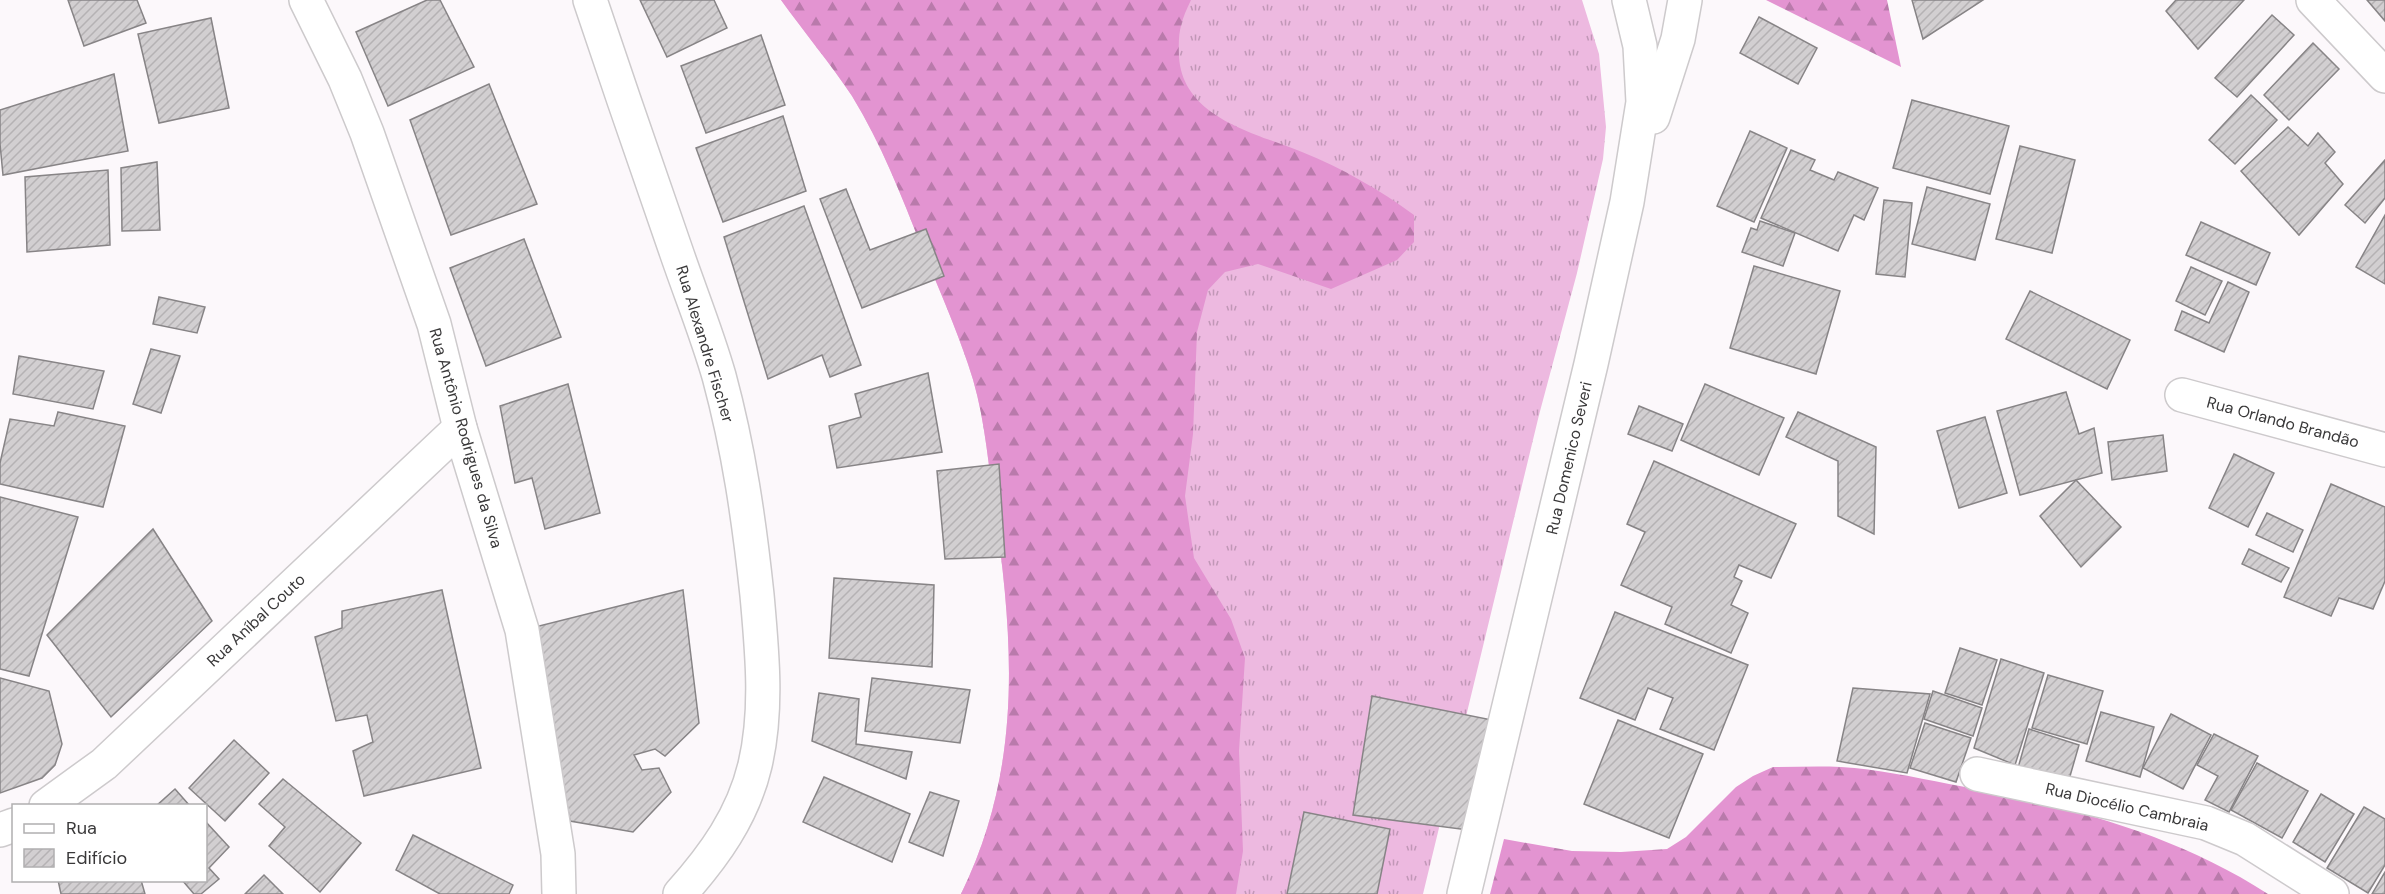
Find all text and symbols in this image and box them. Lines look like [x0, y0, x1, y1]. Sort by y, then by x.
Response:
street label: Rua Alexandre Fischer [671, 263, 739, 425]
street label: Rua Antônio Rodrigues da Silva [424, 326, 508, 550]
street label: Rua Domenico Severi [1541, 379, 1597, 537]
street label: Rua Orlando Brandão [2205, 392, 2361, 452]
street label: Rua Aníbal Couto [202, 569, 310, 671]
street label: Rua Diocélio Cambraia [2043, 778, 2211, 836]
legend [12, 804, 207, 882]
text: Rua [66, 816, 97, 840]
text: Edifício [66, 846, 127, 870]

